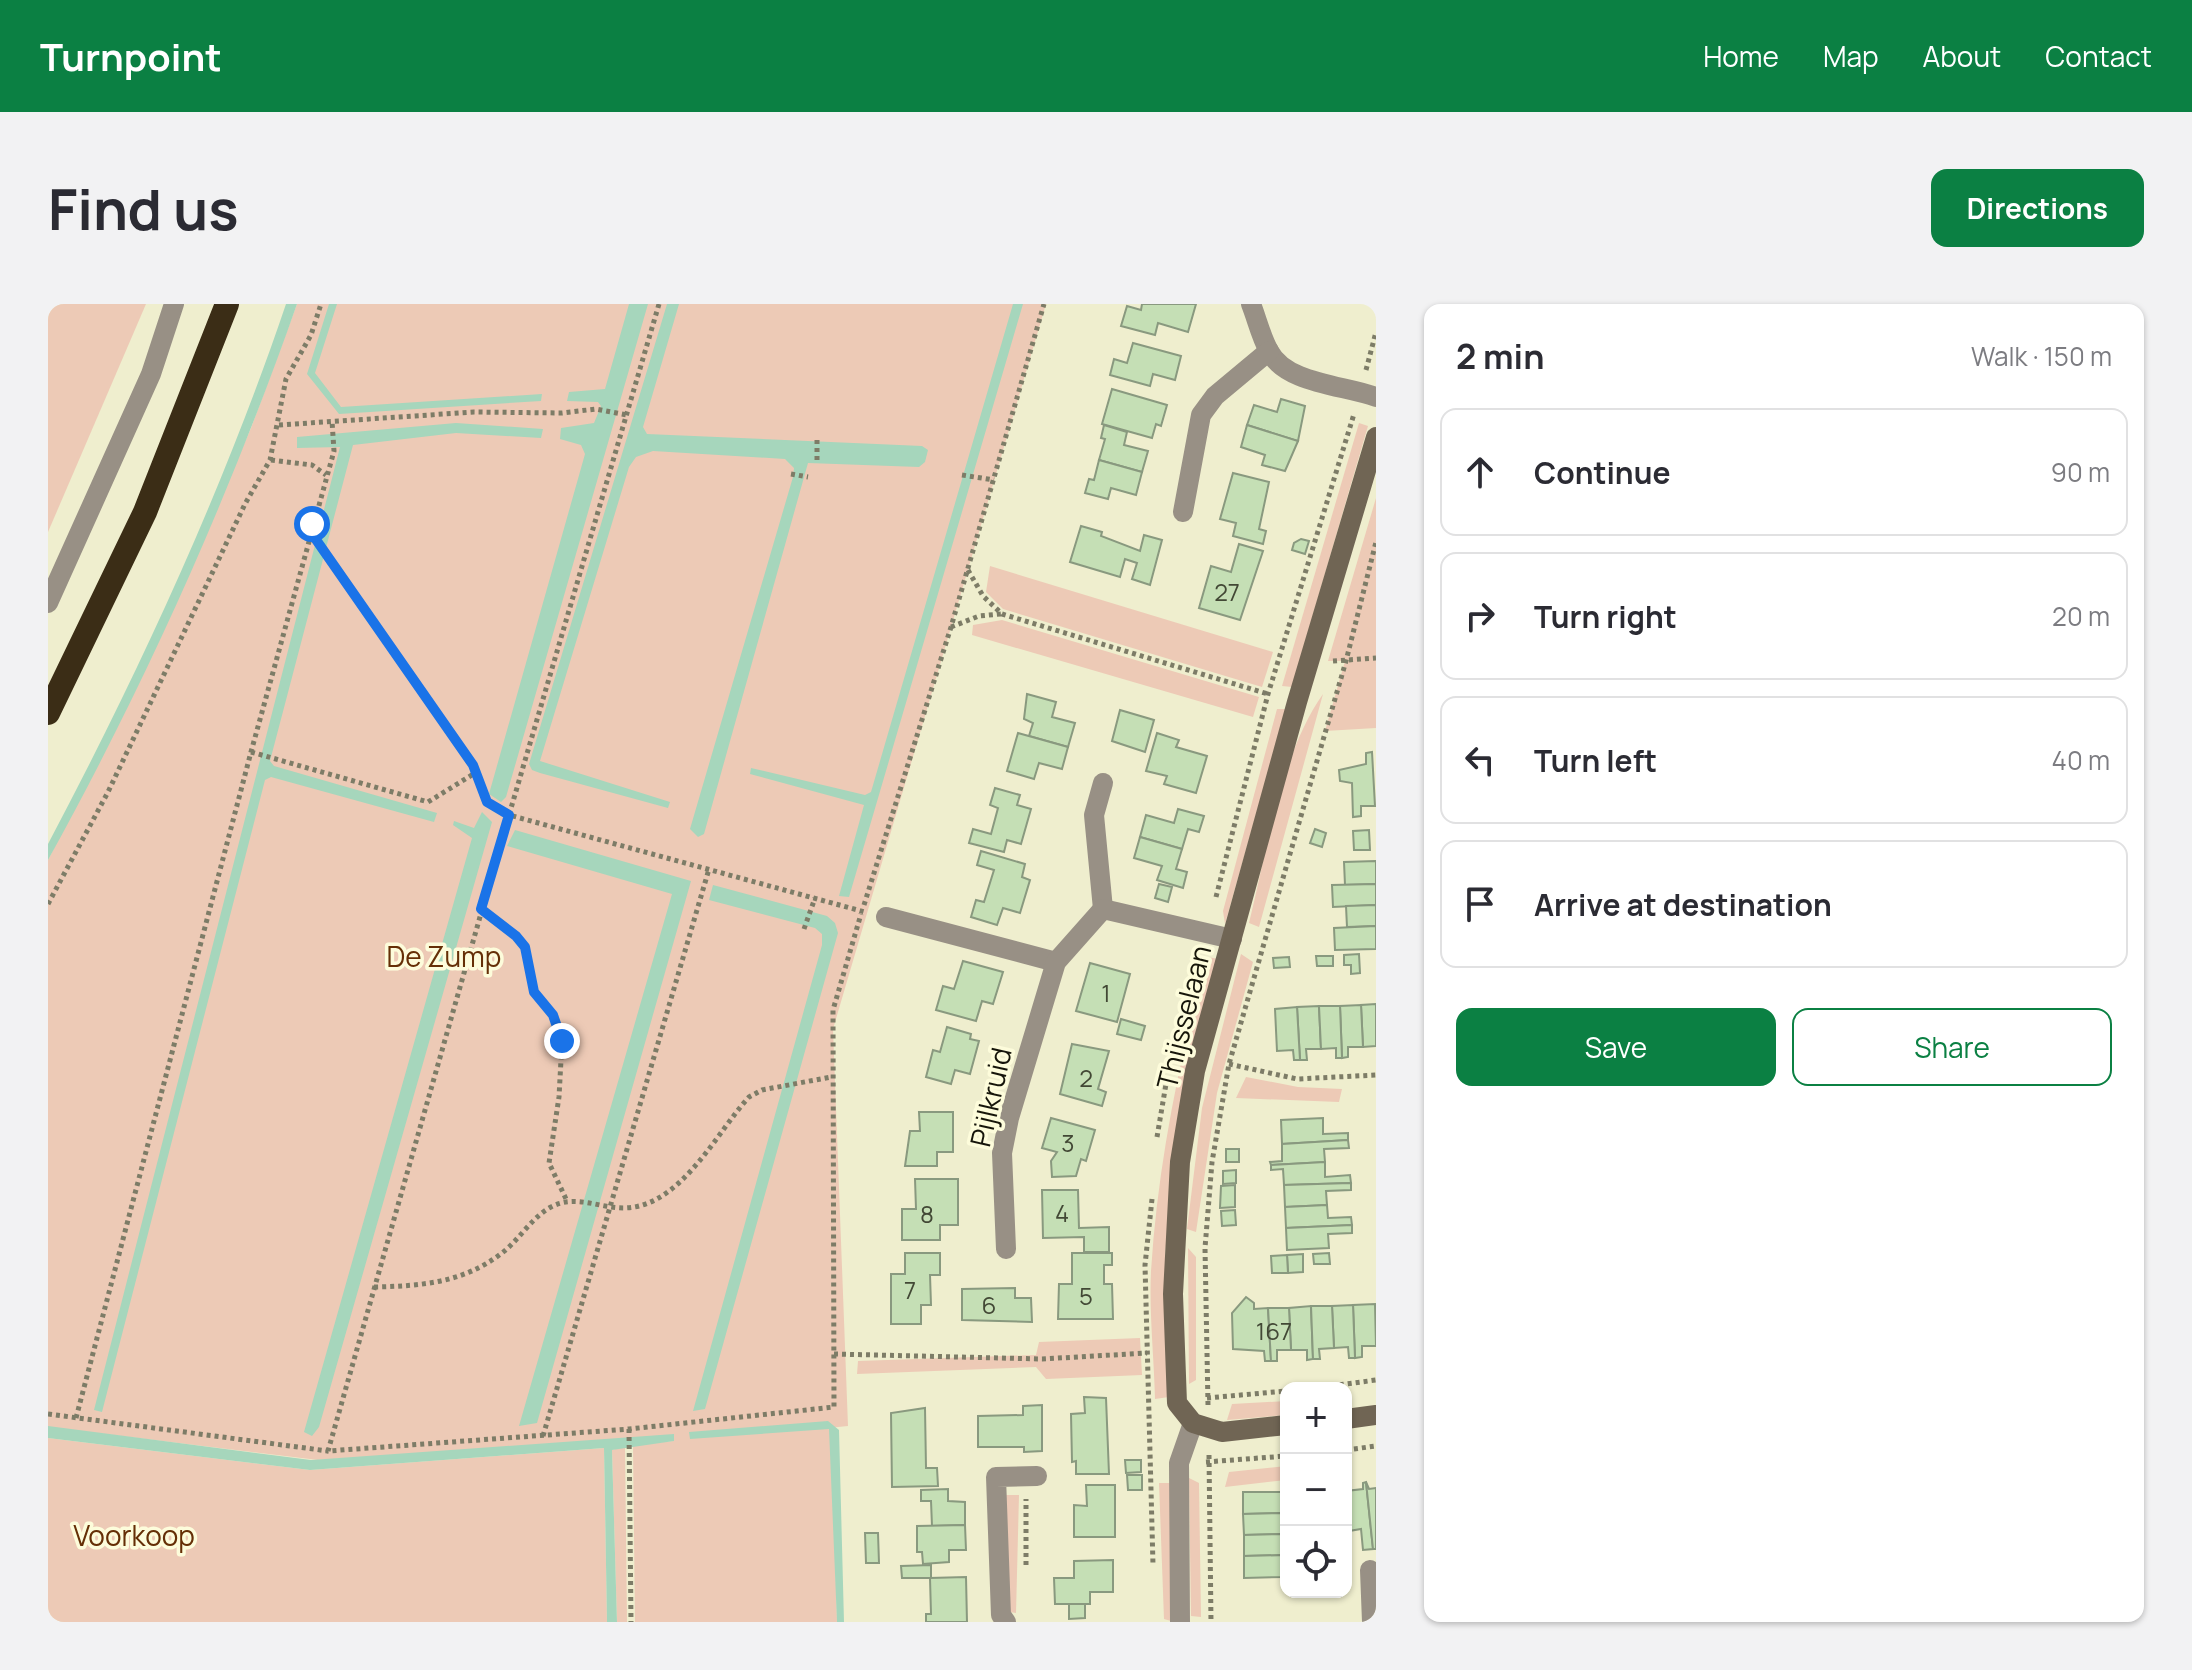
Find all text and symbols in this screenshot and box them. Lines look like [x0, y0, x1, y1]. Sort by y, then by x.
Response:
text: Turnpoint [40, 30, 222, 82]
text: Home [1703, 37, 1779, 75]
text: Map [1823, 37, 1879, 75]
text: About [1923, 37, 2001, 75]
text: Contact [2045, 37, 2152, 75]
button: Directions [1931, 169, 2144, 247]
text: Find us [48, 170, 239, 247]
text: 2 min [1456, 333, 1544, 379]
text: Walk · 150 m [1971, 338, 2112, 374]
icon: ahead [1458, 450, 1502, 494]
text: Continue [1534, 452, 1670, 493]
text: 90 m [2051, 454, 2110, 490]
route start [294, 506, 330, 542]
house number: 27 [1214, 575, 1240, 608]
icon: right [1458, 594, 1502, 638]
text: Turn right [1534, 596, 1677, 637]
text: 20 m [2052, 598, 2110, 634]
icon: left [1458, 738, 1502, 782]
text: Turn left [1534, 740, 1657, 781]
text: 40 m [2052, 742, 2110, 778]
icon: arrive [1458, 882, 1502, 926]
text: Arrive at destination [1534, 884, 1832, 925]
park label: De Zump [387, 937, 501, 975]
street label: Thijsselaan [1147, 941, 1219, 1093]
house number: 1 [1101, 976, 1111, 1009]
button: Save [1456, 1008, 1776, 1086]
button: Share [1792, 1008, 2112, 1086]
route end [544, 1023, 580, 1059]
street label: Pijlkruid [960, 1044, 1020, 1150]
house number: 2 [1079, 1061, 1093, 1094]
house number: 3 [1061, 1126, 1075, 1159]
house number: 4 [1055, 1196, 1069, 1229]
house number: 8 [920, 1197, 934, 1230]
house number: 7 [904, 1273, 916, 1306]
house number: 5 [1079, 1279, 1093, 1312]
house number: 6 [982, 1288, 996, 1321]
house number: 167 [1256, 1314, 1292, 1347]
map controls [1280, 1382, 1352, 1598]
button: + [1280, 1382, 1352, 1454]
button: − [1280, 1454, 1352, 1526]
park label: Voorkoop [73, 1516, 195, 1554]
button: locate [1280, 1526, 1352, 1598]

